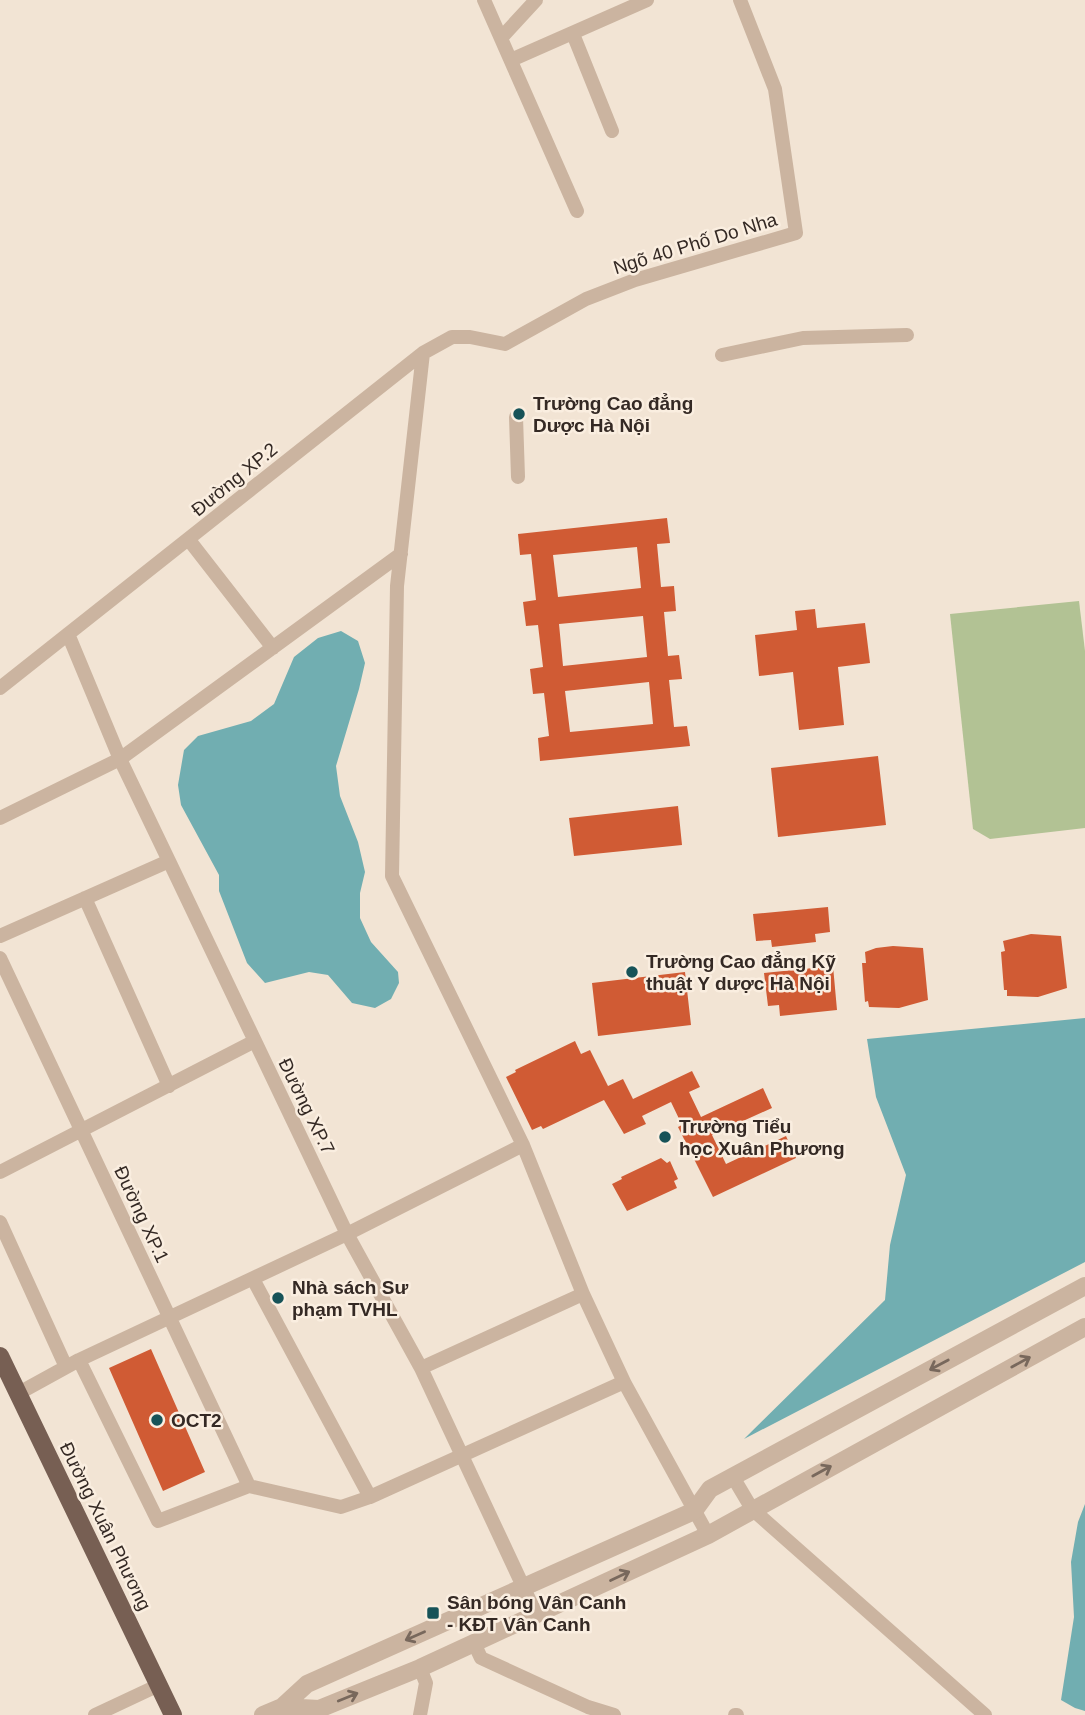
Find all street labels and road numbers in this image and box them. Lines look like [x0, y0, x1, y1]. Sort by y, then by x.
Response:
street label: Ngõ 40 Phố Do Nha [611, 208, 780, 278]
street label: Đường XP.2 [187, 438, 281, 520]
street label: Đường XP.7 [274, 1055, 339, 1158]
street label: Đường XP.1 [110, 1163, 173, 1266]
street label: Đường Xuân Phương [56, 1439, 155, 1614]

